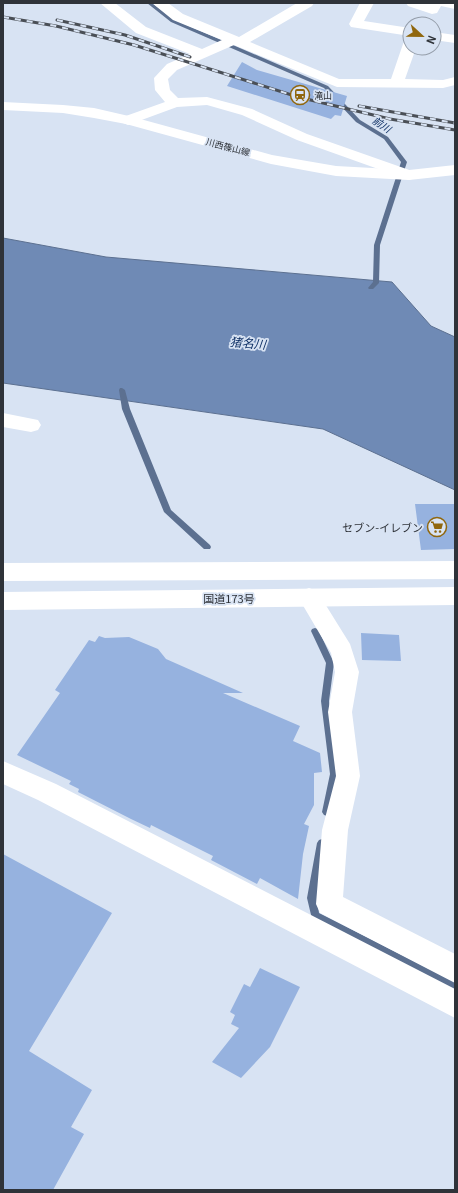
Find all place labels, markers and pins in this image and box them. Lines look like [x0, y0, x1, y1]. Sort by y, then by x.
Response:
station icon: 滝山 [289, 84, 311, 106]
place label: 滝山 [314, 89, 332, 102]
supermarket icon: セブン-イレブン [426, 516, 448, 538]
place label: セブン-イレブン [342, 519, 423, 535]

